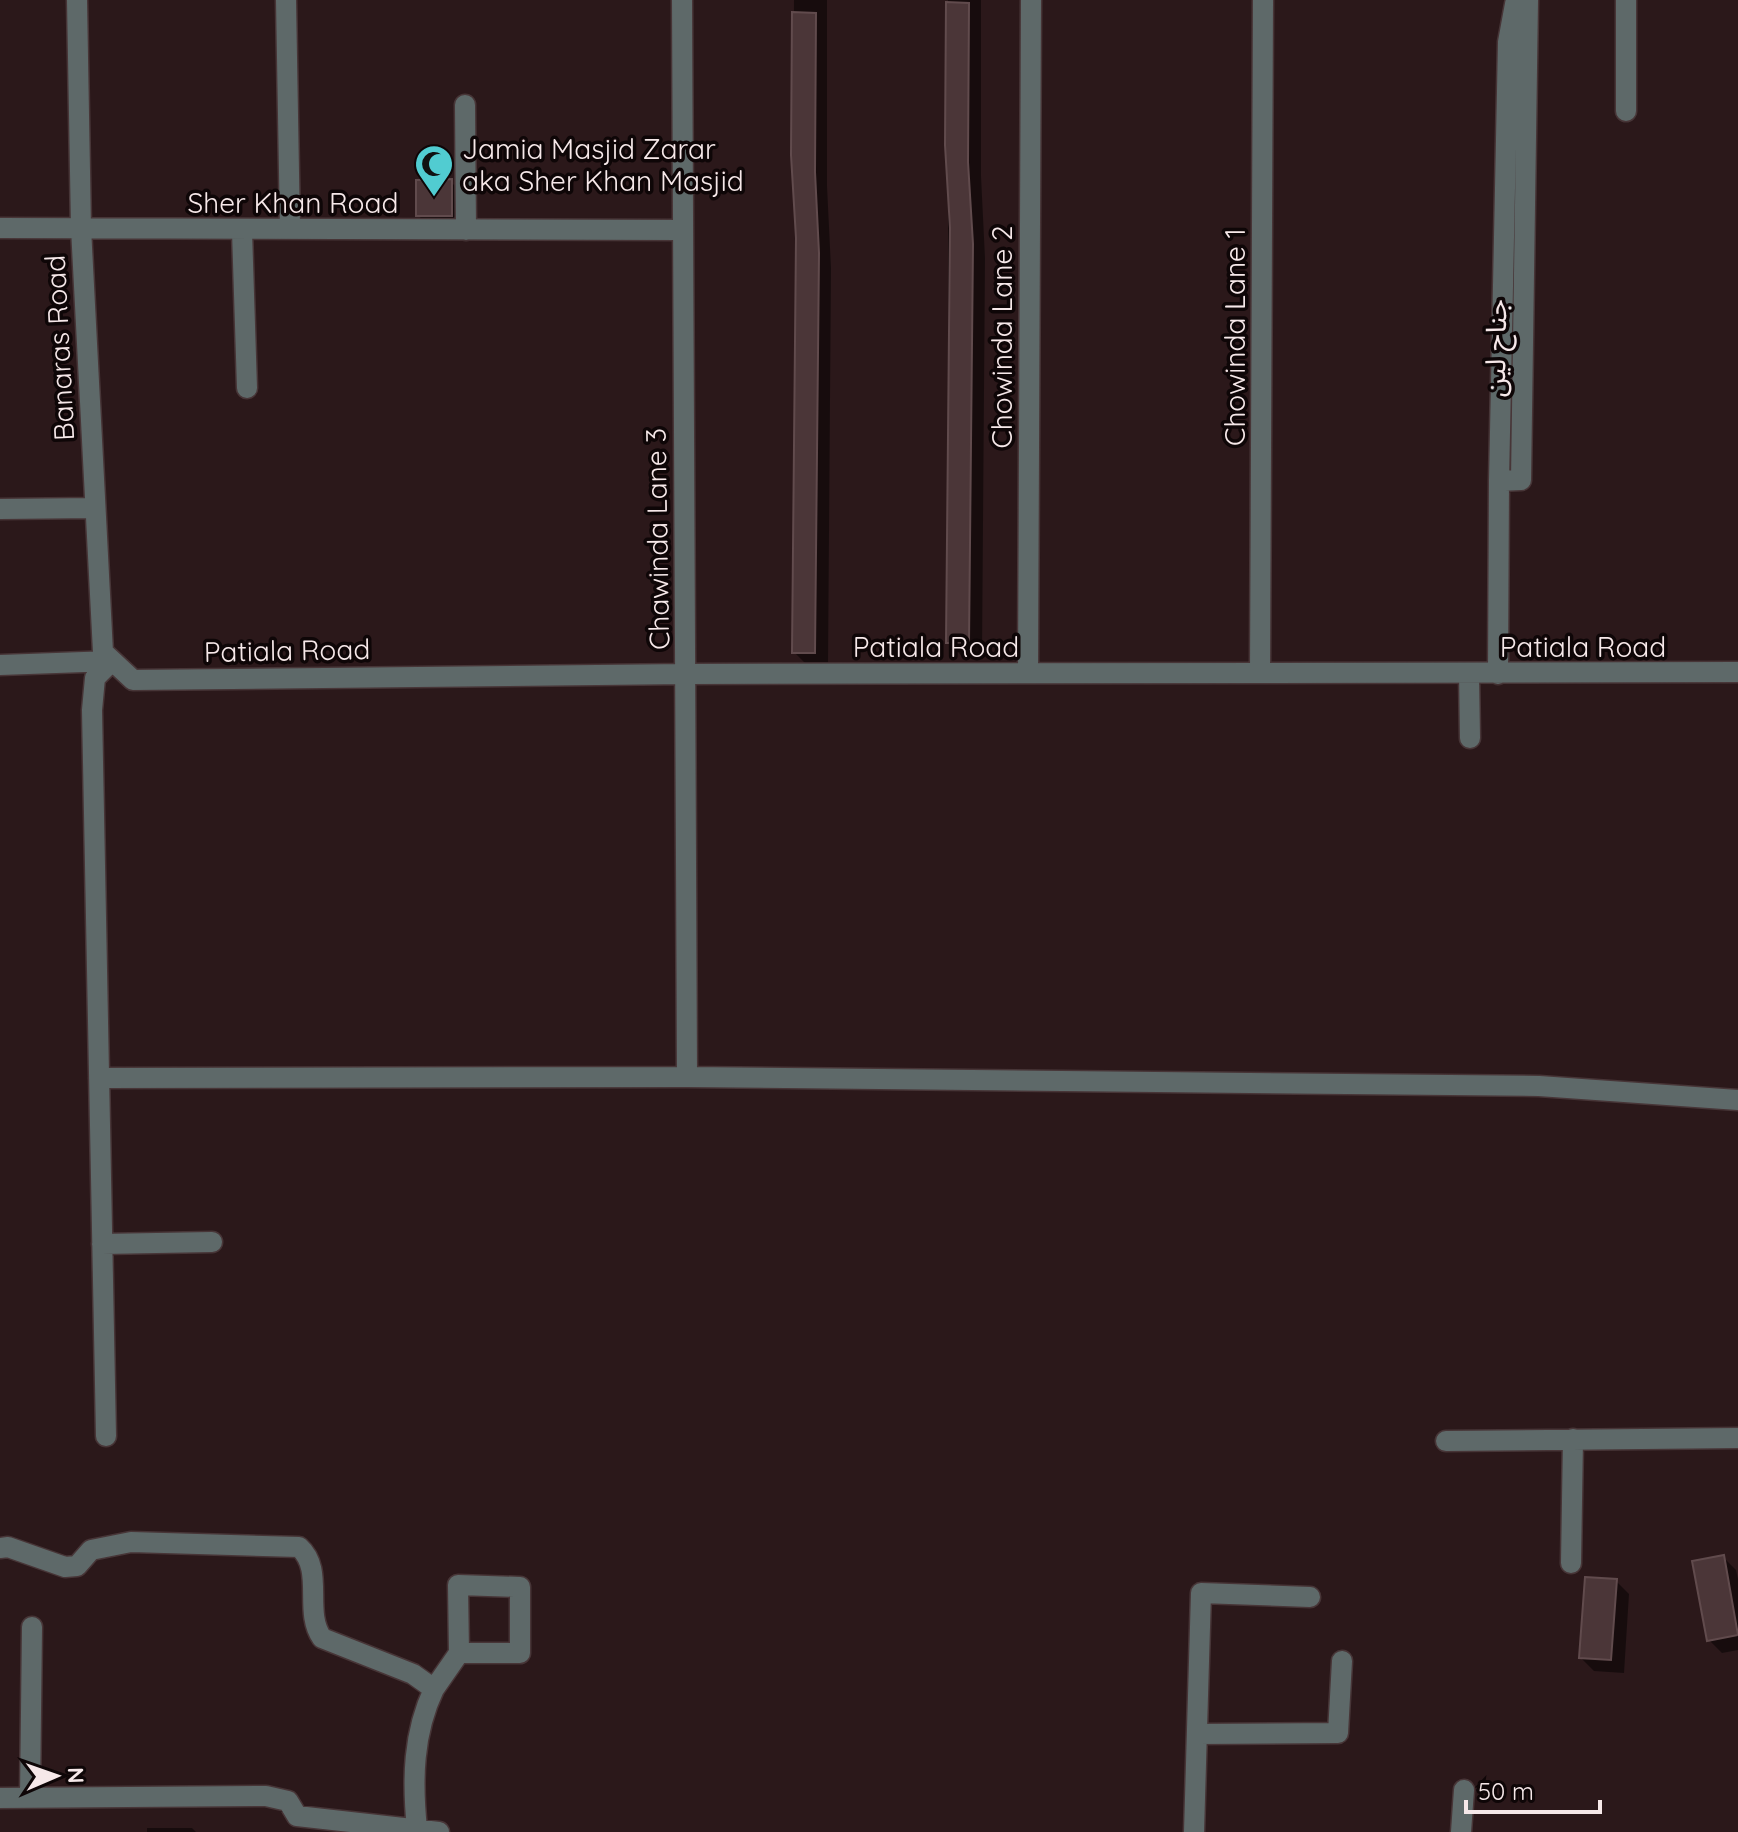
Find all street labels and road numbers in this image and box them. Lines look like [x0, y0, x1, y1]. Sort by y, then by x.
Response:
street label: Sher Khan Road [188, 185, 398, 220]
street label: Chowinda Lane 2 [984, 226, 1019, 448]
street label: Chowinda Lane 1 [1217, 228, 1252, 446]
street label: Banaras Road [37, 254, 81, 442]
street label: جناح لین [1477, 299, 1517, 397]
street label: Chawinda Lane 3 [638, 428, 676, 650]
street label: Patiala Road [853, 629, 1019, 664]
street label: Patiala Road [1500, 629, 1666, 664]
street label: Patiala Road [203, 631, 371, 669]

